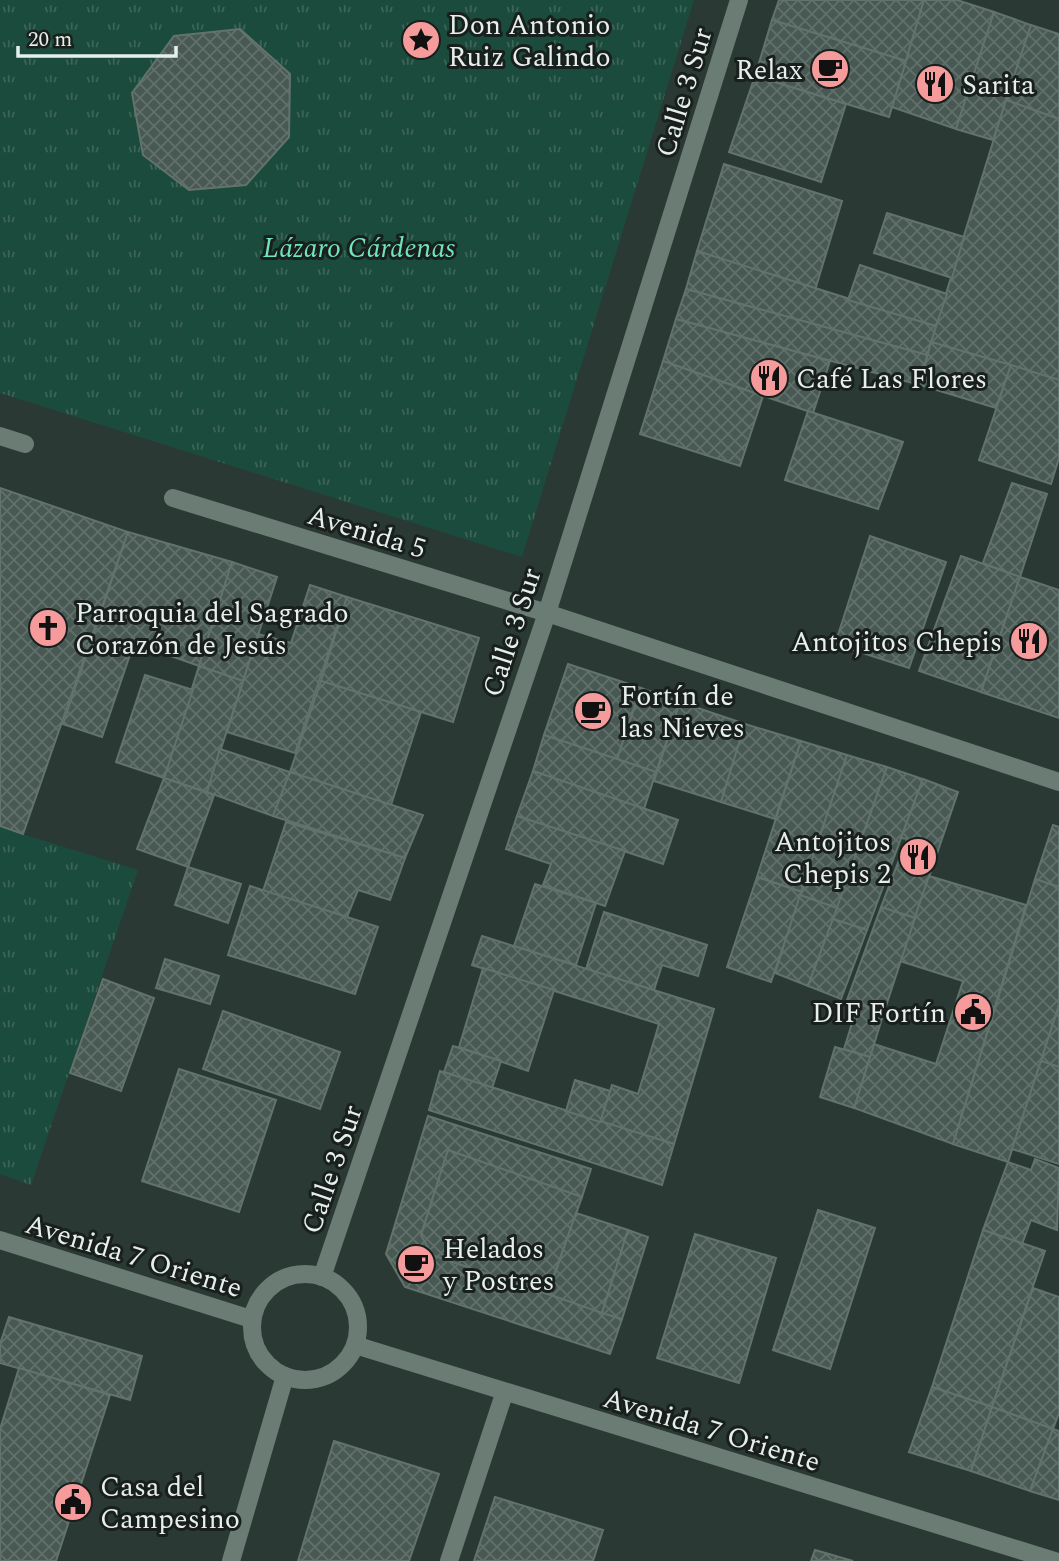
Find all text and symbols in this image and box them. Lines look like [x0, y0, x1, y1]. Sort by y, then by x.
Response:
place label: Don Antonio Ruiz Galindo [448, 4, 611, 79]
scale bar [18, 14, 175, 58]
place icon: Don Antonio Ruiz Galindo [400, 19, 442, 61]
street label: Calle 3 Sur [644, 22, 725, 163]
text: 20 m [28, 24, 72, 56]
cafe icon: Relax [809, 48, 851, 90]
place label: Relax [735, 49, 803, 92]
restaurant icon: Sarita [914, 63, 956, 105]
place label: Sarita [962, 64, 1035, 107]
park label: Lázaro Cárdenas [263, 227, 455, 270]
restaurant icon: Café Las Flores [748, 357, 790, 399]
place label: Café Las Flores [796, 358, 987, 401]
street label: Avenida 5 [302, 494, 431, 571]
street label: Calle 3 Sur [471, 562, 554, 703]
place label: Parroquia del Sagrado Corazón de Jesús [75, 592, 349, 667]
church icon: Parroquia del Sagrado Corazón de Jesús [27, 607, 69, 649]
restaurant icon: Antojitos Chepis [1008, 620, 1050, 662]
place label: Antojitos Chepis [791, 621, 1002, 664]
place label: Fortín de las Nieves [620, 675, 745, 750]
cafe icon: Fortín de las Nieves [572, 690, 614, 732]
place label: Antojitos Chepis 2 [774, 821, 891, 896]
restaurant icon: Antojitos Chepis 2 [897, 836, 939, 878]
public building icon: DIF Fortín [952, 991, 994, 1033]
place label: DIF Fortín [812, 992, 946, 1035]
street label: Calle 3 Sur [290, 1099, 374, 1240]
street label: Avenida 7 Oriente [20, 1203, 247, 1310]
place label: Helados y Postres [442, 1228, 555, 1303]
cafe icon: Helados y Postres [395, 1243, 437, 1285]
street label: Avenida 7 Oriente [598, 1377, 825, 1484]
place label: Casa del Campesino [100, 1466, 240, 1541]
public building icon: Casa del Campesino [52, 1481, 94, 1523]

